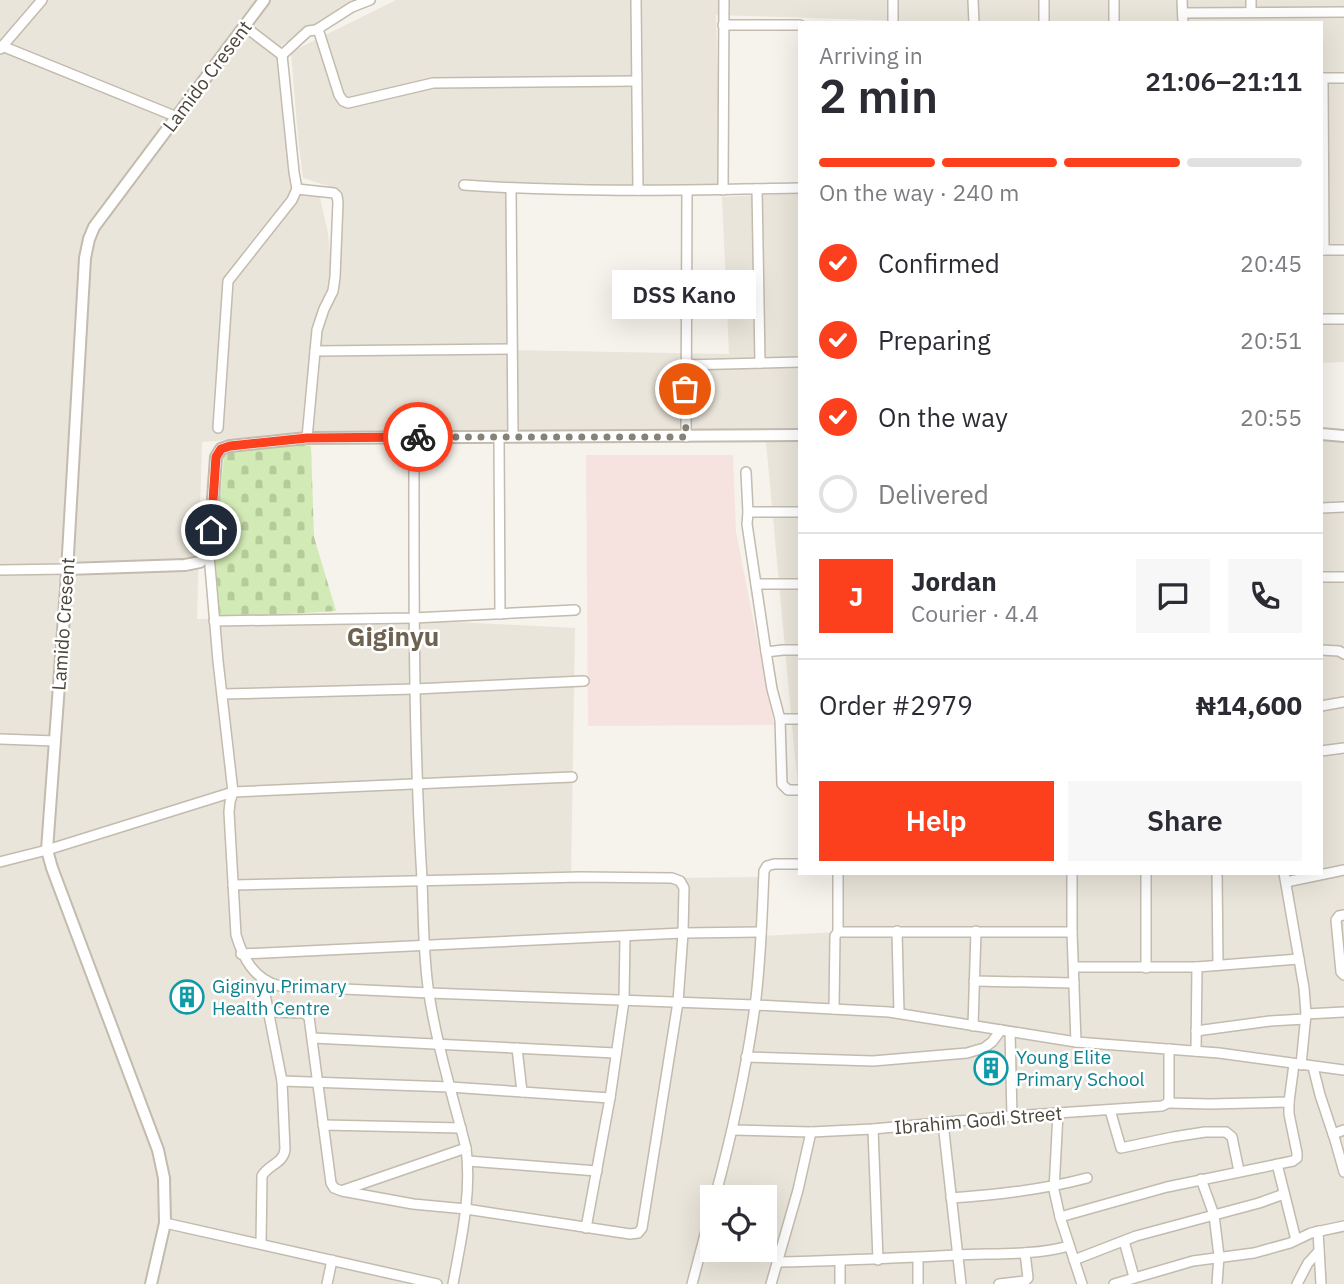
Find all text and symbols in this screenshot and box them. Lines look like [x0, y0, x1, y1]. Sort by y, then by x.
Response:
street label: Lamido Cresent [157, 16, 257, 136]
text: Arriving in [819, 40, 923, 70]
text: 21:06–21:11 [1145, 64, 1302, 98]
text: 2 min [819, 66, 938, 126]
text: On the way · 240 m [819, 177, 1019, 207]
icon: check [819, 244, 857, 282]
text: Confirmed [878, 246, 1000, 280]
text: 20:45 [1240, 248, 1302, 278]
callout: DSS Kano [613, 270, 757, 319]
text: DSS Kano [632, 279, 736, 309]
icon: check [819, 321, 857, 359]
text: Preparing [878, 323, 991, 357]
text: 20:51 [1240, 325, 1302, 355]
pin [655, 359, 715, 419]
icon: bag [666, 370, 704, 408]
icon: check [819, 398, 857, 436]
text: On the way [878, 400, 1008, 434]
courier [383, 402, 453, 472]
text: 20:55 [1240, 402, 1302, 432]
icon: bike [399, 418, 437, 456]
text: Delivered [878, 477, 989, 511]
pin [181, 500, 241, 560]
icon: home [192, 511, 230, 549]
street label: Lamido Cresent [46, 557, 80, 691]
button: chat [1136, 559, 1210, 633]
button: phone [1228, 559, 1302, 633]
text: Jordan [911, 564, 997, 598]
text: J [849, 579, 863, 613]
text: Courier · 4.4 [911, 598, 1039, 628]
district label: Giginyu [347, 619, 439, 653]
text: Order #2979 [819, 688, 973, 722]
text: ₦14,600 [1196, 688, 1302, 722]
button: Help [819, 781, 1054, 861]
button: Share [1068, 781, 1302, 861]
place label: Giginyu Primary Health Centre [212, 974, 347, 1020]
building icon: Giginyu Primary Health Centre [168, 978, 206, 1016]
place label: Young Elite Primary School [1016, 1045, 1145, 1091]
building icon: Young Elite Primary School [972, 1049, 1010, 1087]
street label: Ibrahim Godi Street [893, 1101, 1063, 1139]
map controls [700, 1185, 777, 1262]
button: locate [700, 1185, 777, 1262]

